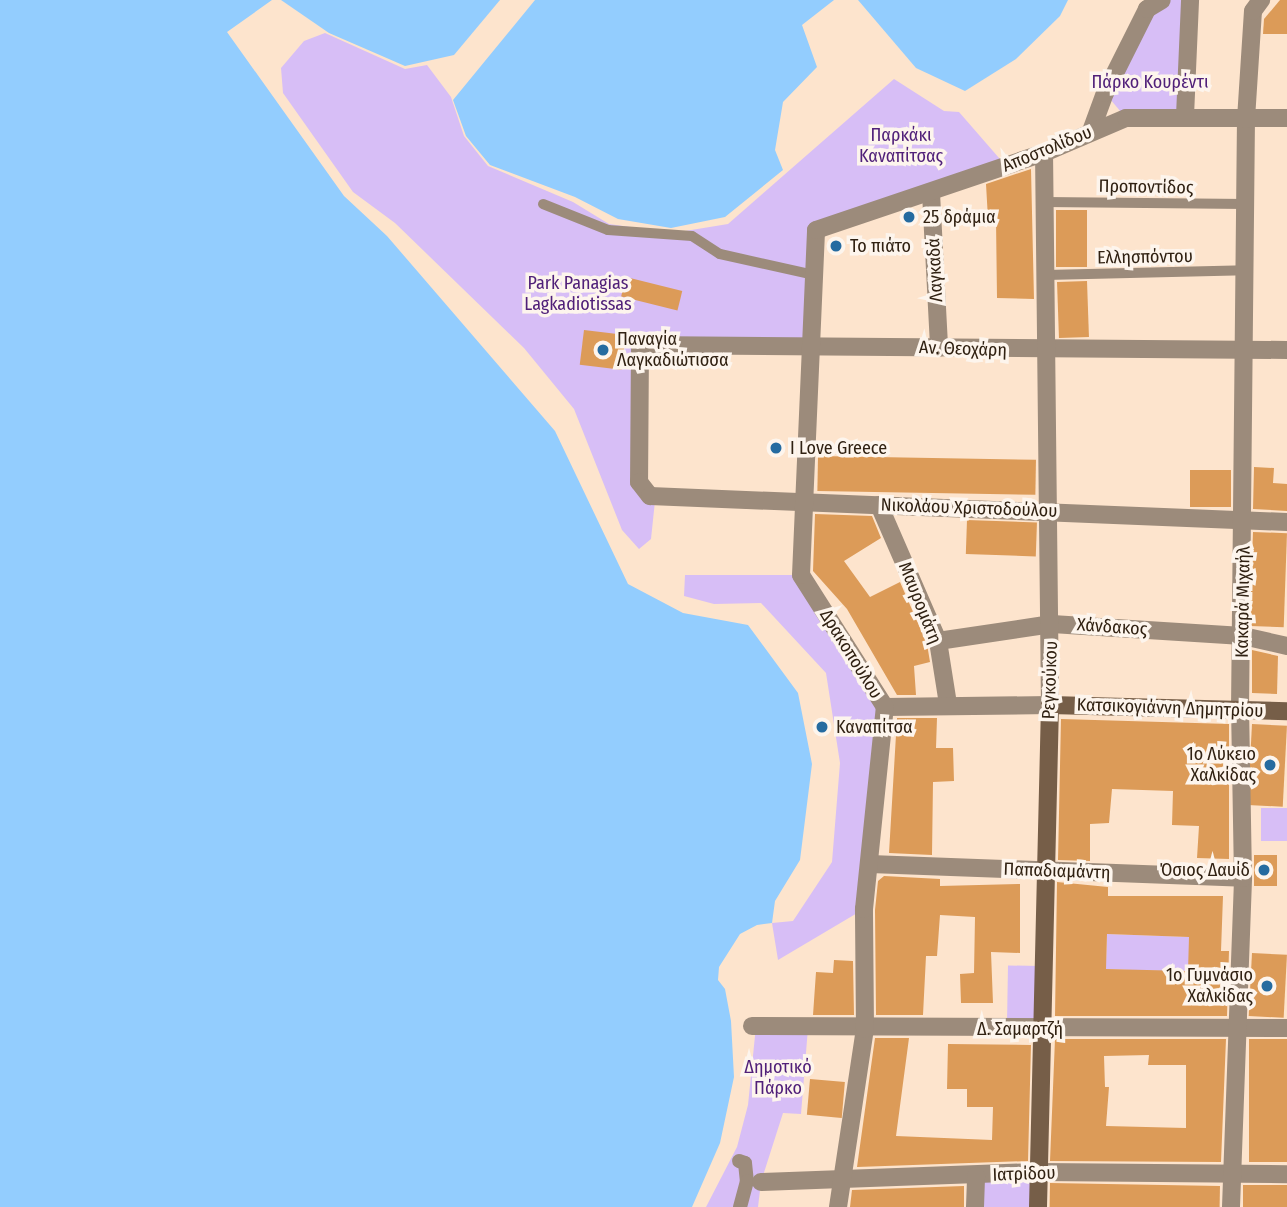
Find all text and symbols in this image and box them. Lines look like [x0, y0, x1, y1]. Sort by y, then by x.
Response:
park label: Πάρκο Κουρέντι [1092, 71, 1208, 93]
street label: Αποστολίδου [999, 121, 1095, 177]
park label: Παρκάκι Καναπίτσας [859, 125, 943, 168]
street label: Προποντίδος [1098, 175, 1194, 199]
place label: 25 δράμια [923, 206, 996, 228]
marker: 25 δράμια [901, 209, 917, 225]
place label: Το πιάτο [850, 235, 911, 257]
street label: Λαγκαδά [923, 237, 947, 303]
marker: Το πιάτο [828, 238, 844, 254]
street label: Ελλησπόντου [1097, 245, 1193, 269]
park label: Park Panagias Lagkadiotissas [524, 273, 632, 316]
place label: Παναγία Λαγκαδιώτισσα [617, 329, 729, 372]
street label: Αν. Θεοχάρη [919, 337, 1007, 361]
marker: Παναγία Λαγκαδιώτισσα [595, 342, 611, 358]
place label: I Love Greece [790, 437, 887, 459]
marker: I Love Greece [768, 440, 784, 456]
street label: Νικολάου Χριστοδούλου [880, 494, 1058, 522]
street label: Κακαρά Μιχαήλ [1231, 546, 1255, 658]
street label: Μαυρομάτη [894, 559, 946, 647]
street label: Δρακοπούλου [815, 605, 887, 703]
street label: Χάνδακος [1076, 614, 1148, 640]
street label: Ρεγκούκου [1038, 640, 1062, 720]
street label: Κατσικογιάννη Δημητρίου [1076, 694, 1264, 722]
place label: Καναπίτσα [836, 716, 913, 738]
marker: Καναπίτσα [814, 719, 830, 735]
place label: 1ο Λύκειο Χαλκίδας [1187, 744, 1256, 786]
marker: 1ο Λύκειο Χαλκίδας [1262, 757, 1278, 773]
street label: Παπαδιαμάντη [1003, 858, 1111, 884]
place label: Όσιος Δαυίδ [1160, 859, 1250, 881]
marker: Όσιος Δαυίδ [1256, 862, 1272, 878]
place label: 1ο Γυμνάσιο Χαλκίδας [1166, 965, 1253, 1007]
marker: 1ο Γυμνάσιο Χαλκίδας [1259, 978, 1275, 994]
street label: Δ. Σαμαρτζή [977, 1018, 1063, 1040]
park label: Δημοτικό Πάρκο [744, 1057, 812, 1100]
street label: Ιατρίδου [992, 1162, 1056, 1186]

